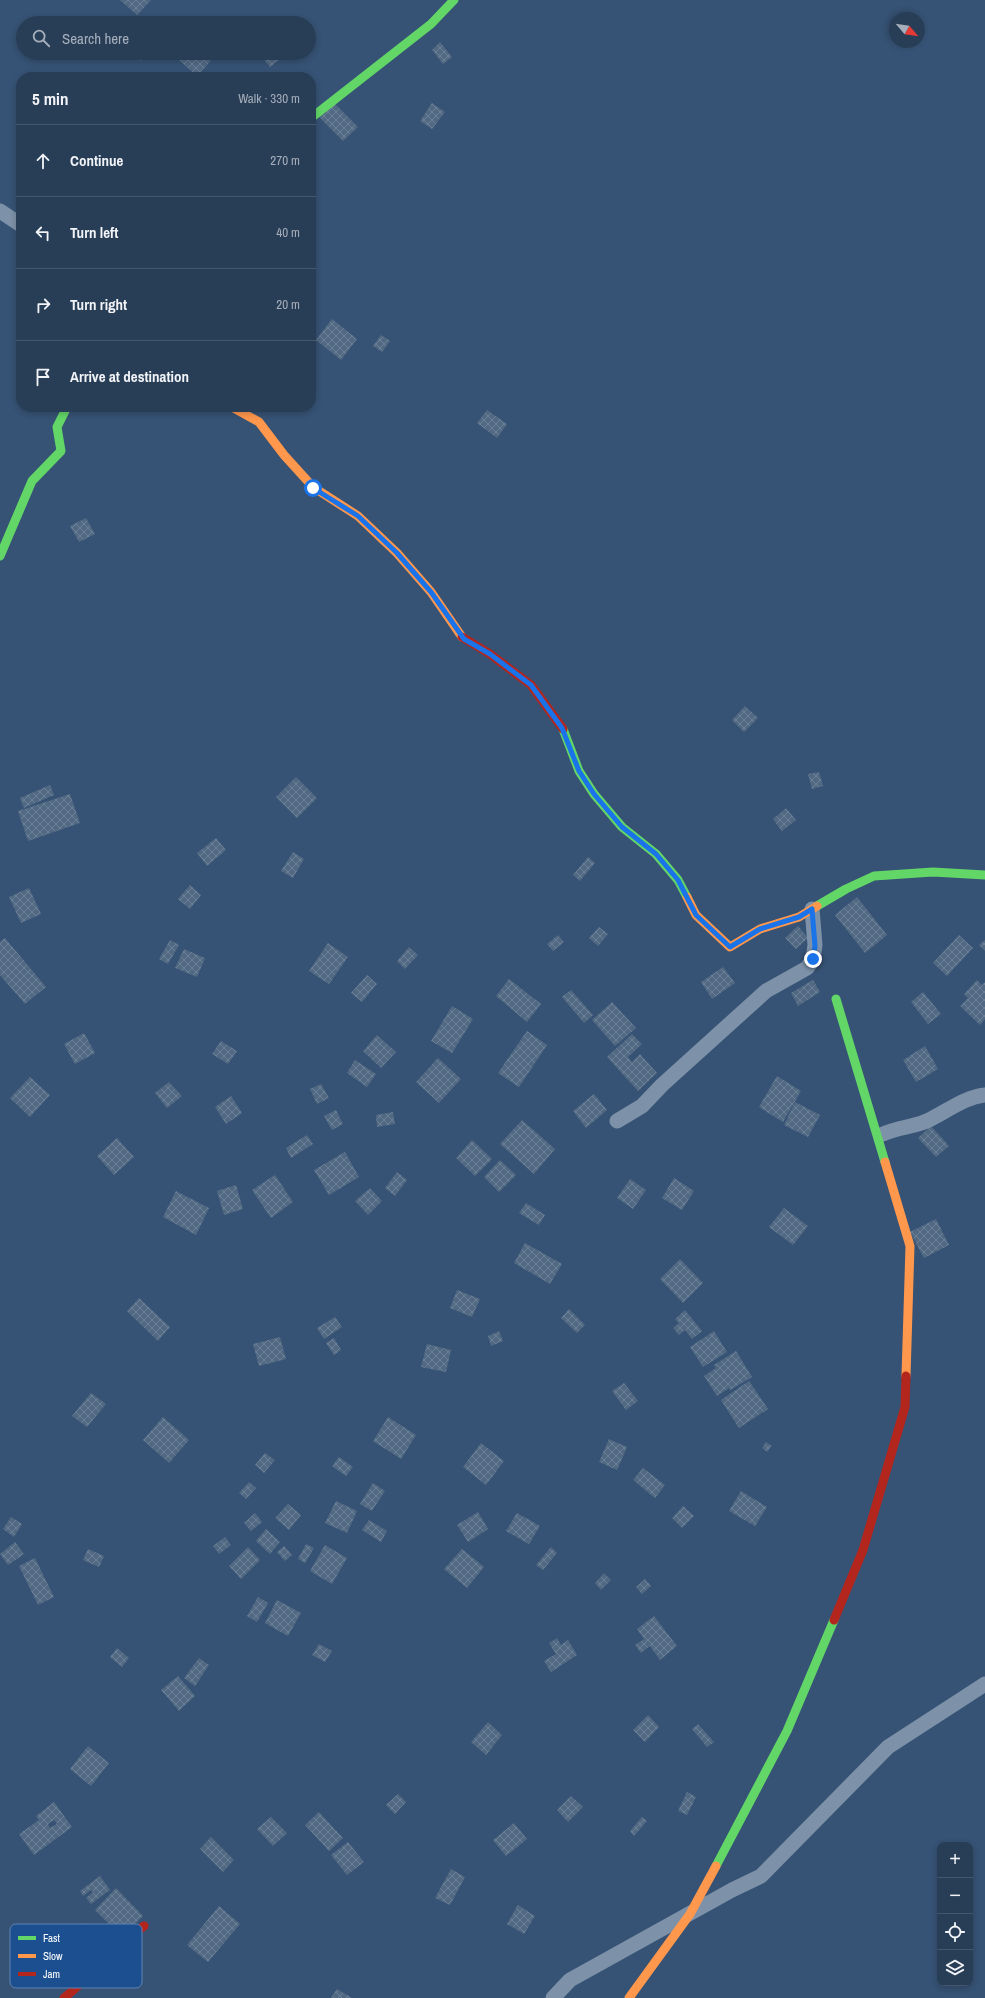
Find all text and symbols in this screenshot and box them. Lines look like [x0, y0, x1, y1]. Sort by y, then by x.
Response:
north arrow [889, 12, 925, 48]
search box [16, 16, 316, 60]
icon: search [30, 27, 52, 49]
text: Search here [62, 28, 129, 49]
text: 5 min [32, 87, 68, 110]
text: Walk · 330 m [238, 90, 300, 107]
icon: ahead [32, 150, 54, 172]
text: Continue [70, 150, 123, 171]
text: 270 m [270, 152, 300, 169]
icon: left [32, 222, 54, 244]
text: Turn left [70, 222, 118, 243]
text: 40 m [276, 224, 300, 241]
icon: right [32, 294, 54, 316]
text: Turn right [70, 294, 127, 315]
text: 20 m [276, 296, 300, 313]
icon: arrive [32, 366, 54, 388]
text: Arrive at destination [70, 366, 189, 387]
route start [304, 479, 322, 497]
route end [804, 950, 822, 968]
map controls [937, 1842, 973, 1986]
button: + [937, 1842, 973, 1878]
button: − [937, 1878, 973, 1914]
button: locate [937, 1914, 973, 1950]
legend [10, 1924, 142, 1988]
text: Fast [43, 1931, 61, 1945]
text: Slow [43, 1949, 63, 1963]
button: layers [937, 1950, 973, 1986]
text: Jam [43, 1967, 60, 1981]

